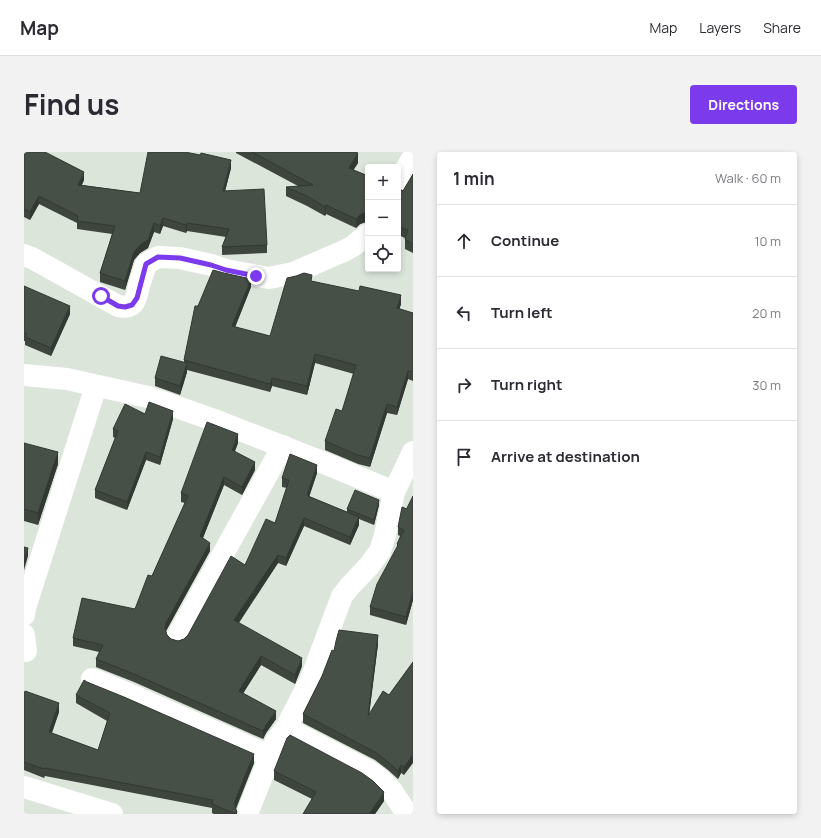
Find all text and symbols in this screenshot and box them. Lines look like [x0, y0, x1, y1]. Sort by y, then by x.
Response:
text: Map [20, 15, 59, 41]
text: Map [649, 18, 677, 37]
text: Layers [699, 18, 741, 37]
text: Share [763, 18, 801, 37]
text: Find us [24, 85, 119, 123]
button: Directions [690, 85, 797, 124]
map controls [365, 164, 401, 272]
button: + [365, 164, 401, 200]
text: 1 min [453, 167, 495, 190]
text: Walk · 60 m [715, 169, 781, 187]
button: − [365, 200, 401, 236]
icon: ahead [453, 230, 475, 252]
text: Continue [491, 230, 559, 251]
text: 10 m [754, 232, 781, 250]
button: locate [365, 236, 401, 272]
route end [247, 267, 265, 285]
route start [92, 287, 110, 305]
icon: left [453, 302, 475, 324]
text: Turn left [491, 302, 553, 323]
text: 20 m [752, 304, 781, 322]
icon: right [453, 374, 475, 396]
text: Turn right [491, 374, 562, 395]
text: 30 m [752, 376, 781, 394]
icon: arrive [453, 446, 475, 468]
text: Arrive at destination [491, 446, 640, 467]

